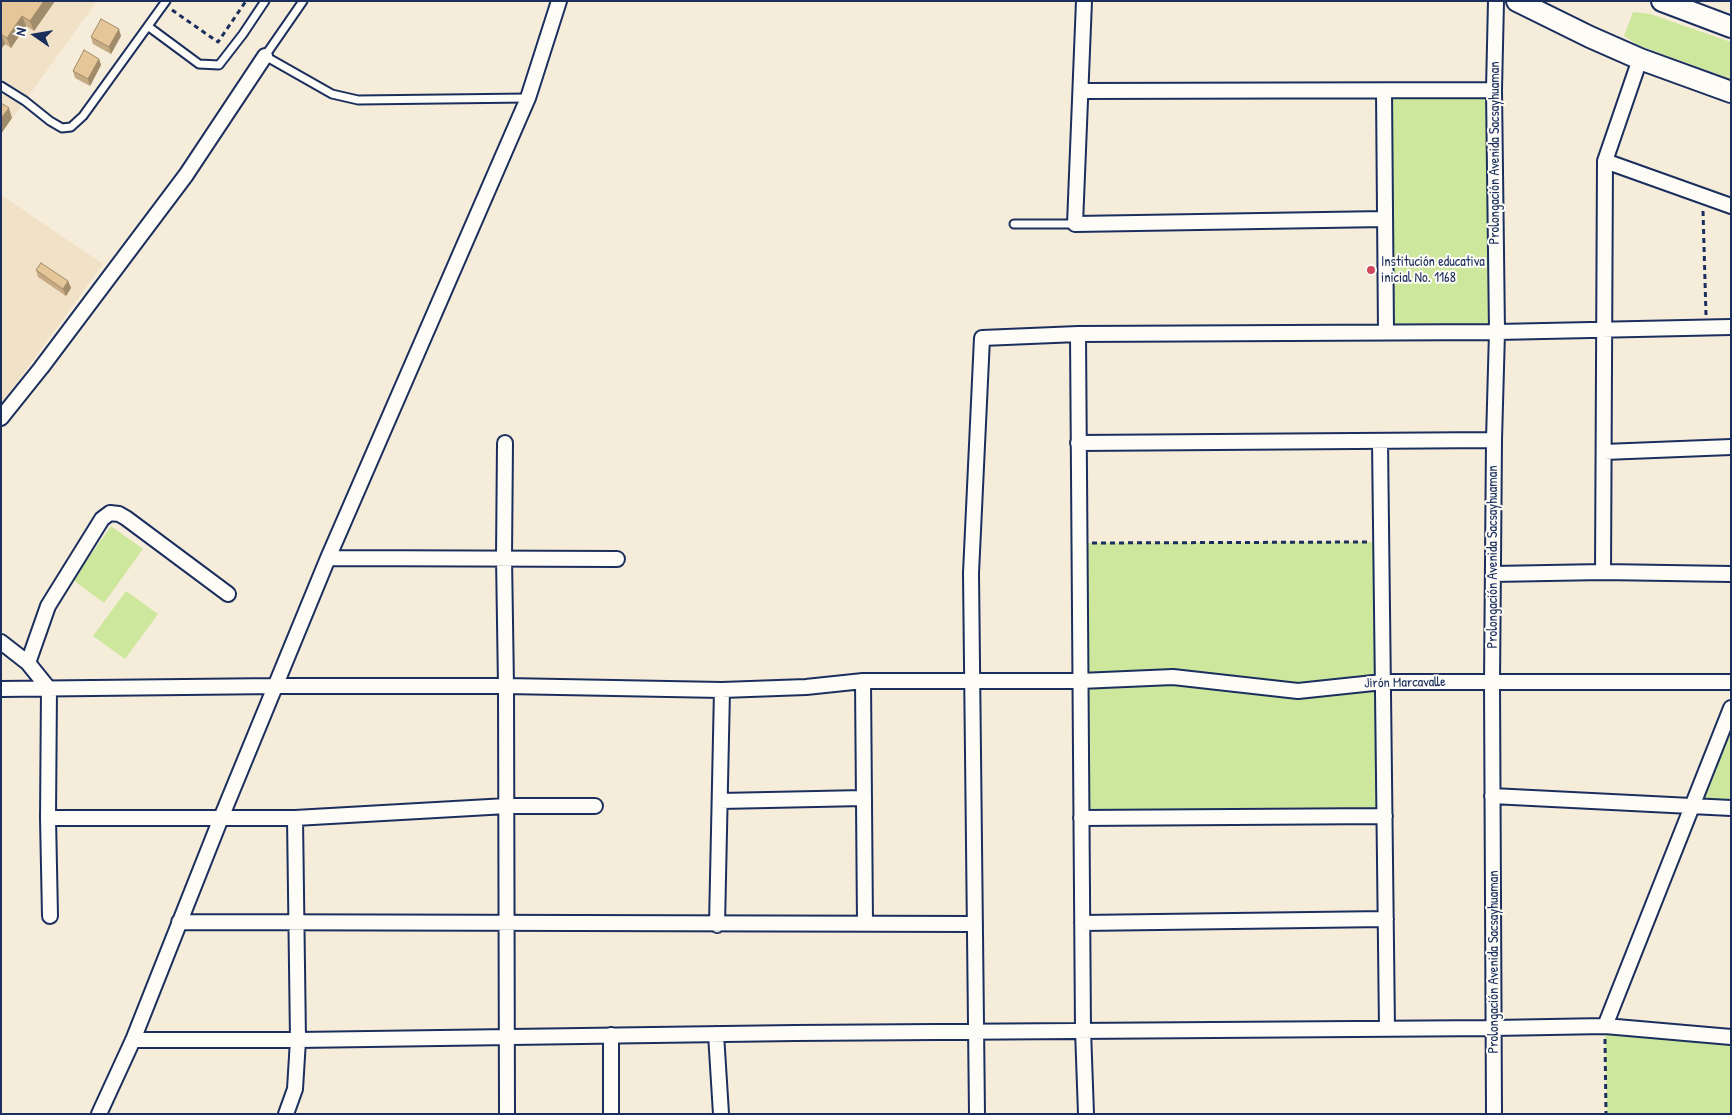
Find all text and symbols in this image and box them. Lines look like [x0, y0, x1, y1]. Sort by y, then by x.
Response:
north arrow [10, 10, 60, 60]
text: N [10, 26, 30, 37]
street label: Prolongación Avenida Sacsayhuaman [1487, 61, 1503, 245]
place label: Institución educativa inicial No. 1168 [1381, 254, 1485, 286]
marker: Institución educativa inicial No. 1168 [1365, 264, 1377, 276]
street label: Prolongación Avenida Sacsayhuaman [1485, 465, 1501, 649]
street label: Jirón Marcavalle [1364, 674, 1446, 692]
street label: Prolongación Avenida Sacsayhuaman [1486, 870, 1502, 1054]

